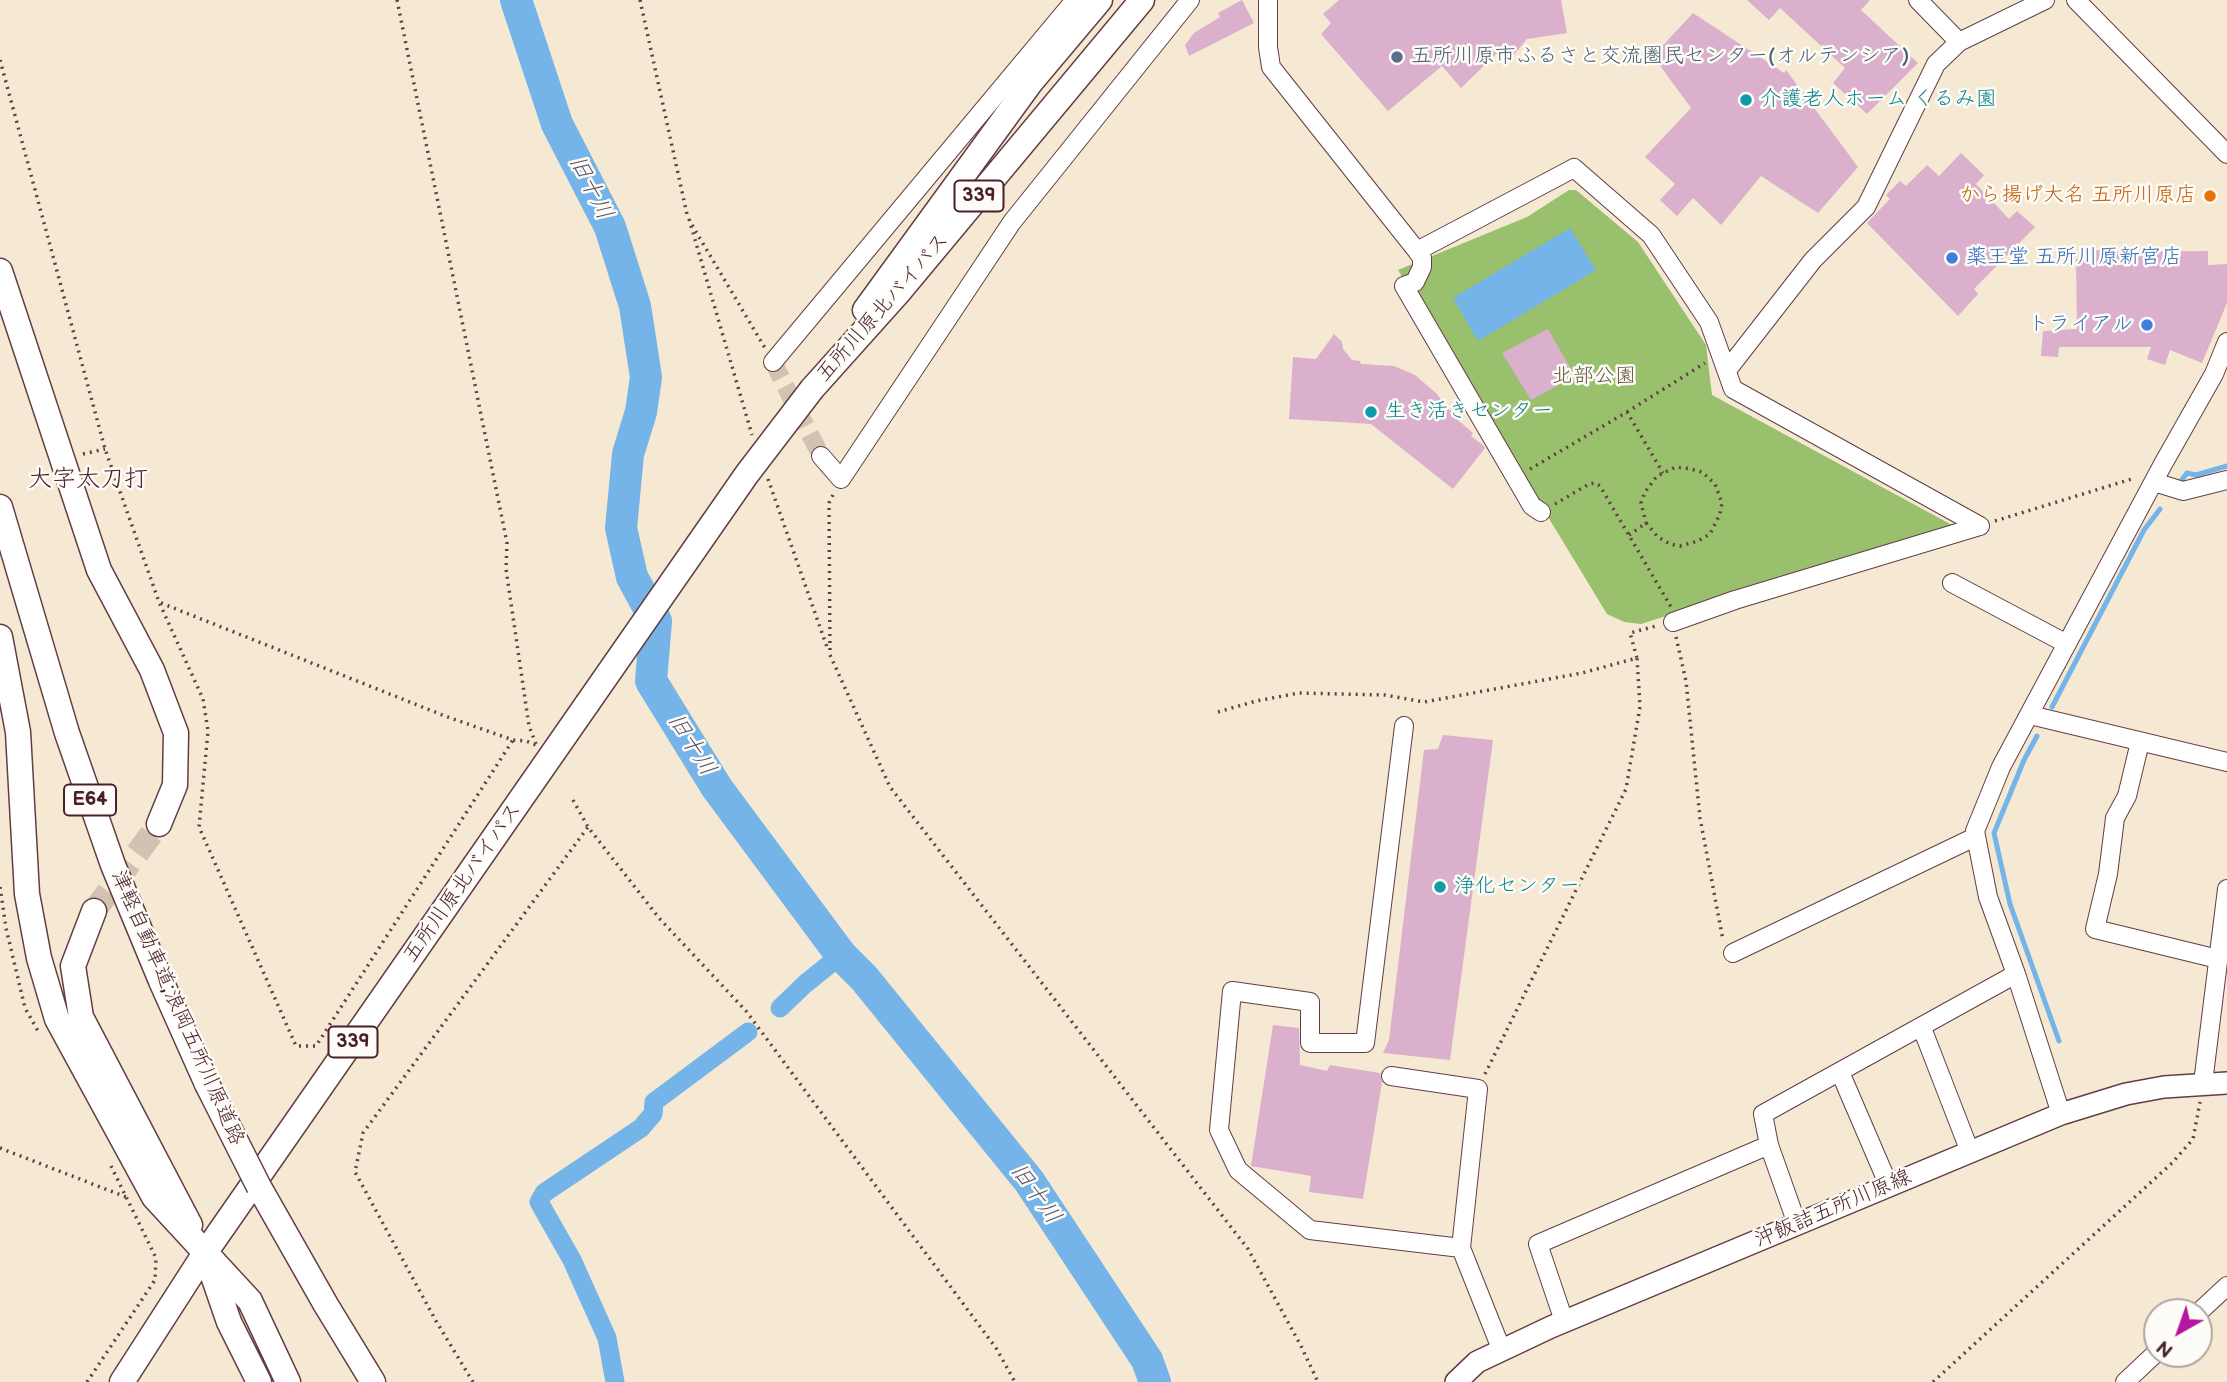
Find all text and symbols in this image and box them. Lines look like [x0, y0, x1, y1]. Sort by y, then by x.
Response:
place label: 五所川原市ふるさと交流圏民センター(オルテンシア) [1411, 44, 1909, 70]
marker: 五所川原市ふるさと交流圏民センター(オルテンシア) [1389, 49, 1405, 65]
place label: 介護老人ホーム くるみ園 [1760, 87, 1997, 113]
marker: 介護老人ホーム くるみ園 [1738, 92, 1754, 108]
water label: 旧十川 [562, 151, 618, 225]
road number: 339 [954, 180, 1004, 212]
place label: から揚げ大名 五所川原店 [1959, 183, 2196, 209]
marker: から揚げ大名 五所川原店 [2202, 188, 2218, 204]
street label: 五所川原北バイパス [811, 228, 955, 388]
place label: 薬王堂 五所川原新宮店 [1966, 245, 2182, 271]
marker: 薬王堂 五所川原新宮店 [1944, 250, 1960, 266]
place label: トライアル [2028, 312, 2133, 338]
marker: トライアル [2139, 317, 2155, 333]
park label: 北部公園 [1552, 364, 1636, 390]
place label: 生き活きセンター [1385, 399, 1553, 425]
marker: 生き活きセンター [1363, 404, 1379, 420]
district label: 大字太刀打 [28, 466, 148, 494]
water label: 旧十川 [661, 708, 721, 782]
road number: E64 [64, 785, 116, 816]
street label: 五所川原北バイパス [398, 798, 528, 968]
street label: 津軽自動車道;浪岡五所川原道路 [105, 867, 249, 1149]
place label: 浄化センター [1454, 874, 1580, 900]
marker: 浄化センター [1432, 879, 1448, 895]
road number: 339 [328, 1026, 378, 1058]
water label: 旧十川 [1004, 1158, 1066, 1230]
street label: 沖飯詰五所川原線 [1751, 1165, 1915, 1253]
north arrow [2143, 1298, 2213, 1368]
text: N [2153, 1335, 2178, 1361]

